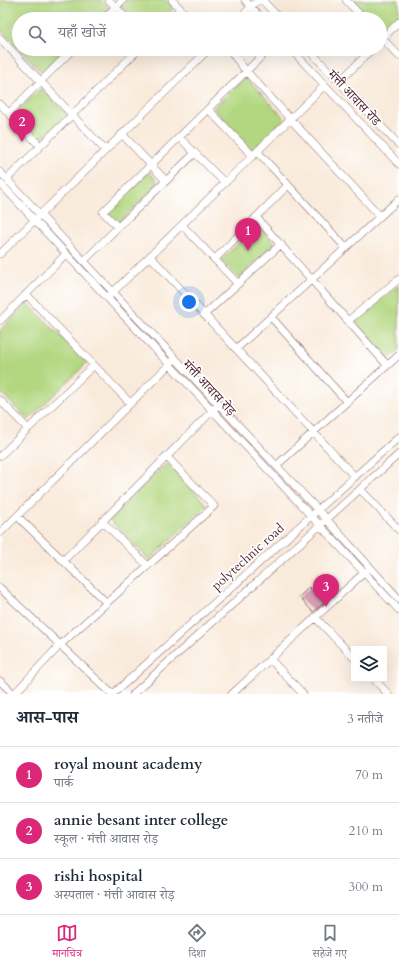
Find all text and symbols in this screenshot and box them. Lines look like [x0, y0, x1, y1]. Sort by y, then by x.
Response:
search box [12, 12, 387, 56]
text: यहाँ खोजें [58, 22, 106, 42]
icon: search [26, 23, 48, 45]
street label: मंत्ती आवास रोड [323, 65, 386, 131]
pin: 2 [9, 109, 35, 142]
pin: 1 [235, 218, 261, 251]
your location [179, 292, 199, 312]
street label: मंत्ती आवास रोड़ [178, 355, 241, 421]
street label: polytechnic road [208, 519, 288, 594]
pin: 3 [313, 574, 339, 607]
map controls [351, 646, 387, 682]
button: layers [351, 646, 387, 682]
text: आस-पास [16, 706, 78, 729]
text: 3 नतीजे [347, 710, 383, 728]
text: royal mount academy [54, 754, 203, 774]
text: 1 [26, 766, 32, 784]
text: 70 m [355, 766, 383, 784]
text: पार्क [54, 774, 73, 792]
text: annie besant inter college [54, 810, 228, 830]
text: 2 [26, 822, 32, 840]
text: 210 m [349, 822, 383, 840]
text: स्कूल · मंत्ती आवास रोड़ [54, 830, 158, 848]
text: rishi hospital [54, 866, 143, 886]
text: 3 [26, 878, 32, 896]
text: 300 m [349, 878, 383, 896]
text: अस्पताल · मंत्ती आवास रोड़ [54, 886, 174, 904]
tab: मानचित्र [52, 922, 82, 964]
tab: दिशा [186, 922, 208, 964]
tab: सहेजे गए [313, 922, 347, 964]

